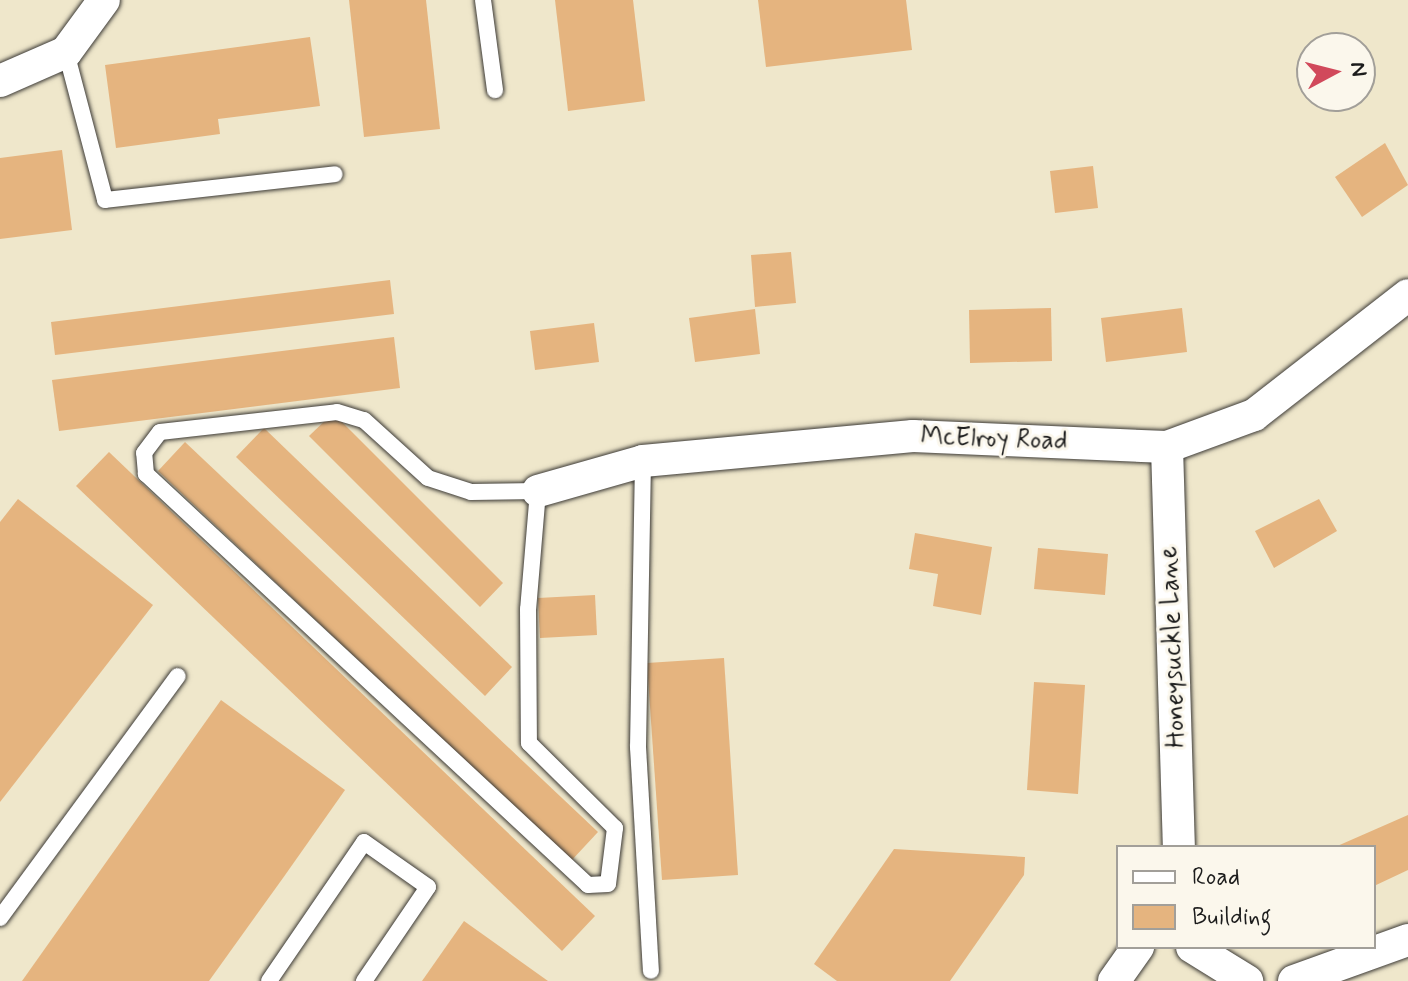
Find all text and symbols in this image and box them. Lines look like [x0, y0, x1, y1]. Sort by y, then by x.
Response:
north arrow [1296, 32, 1376, 112]
text: N [1343, 60, 1373, 78]
street label: McElroy Road [920, 422, 1068, 458]
street label: Honeysuckle Lane [1155, 547, 1193, 747]
legend [1116, 845, 1376, 949]
text: Road [1192, 862, 1240, 893]
text: Building [1192, 902, 1272, 933]

